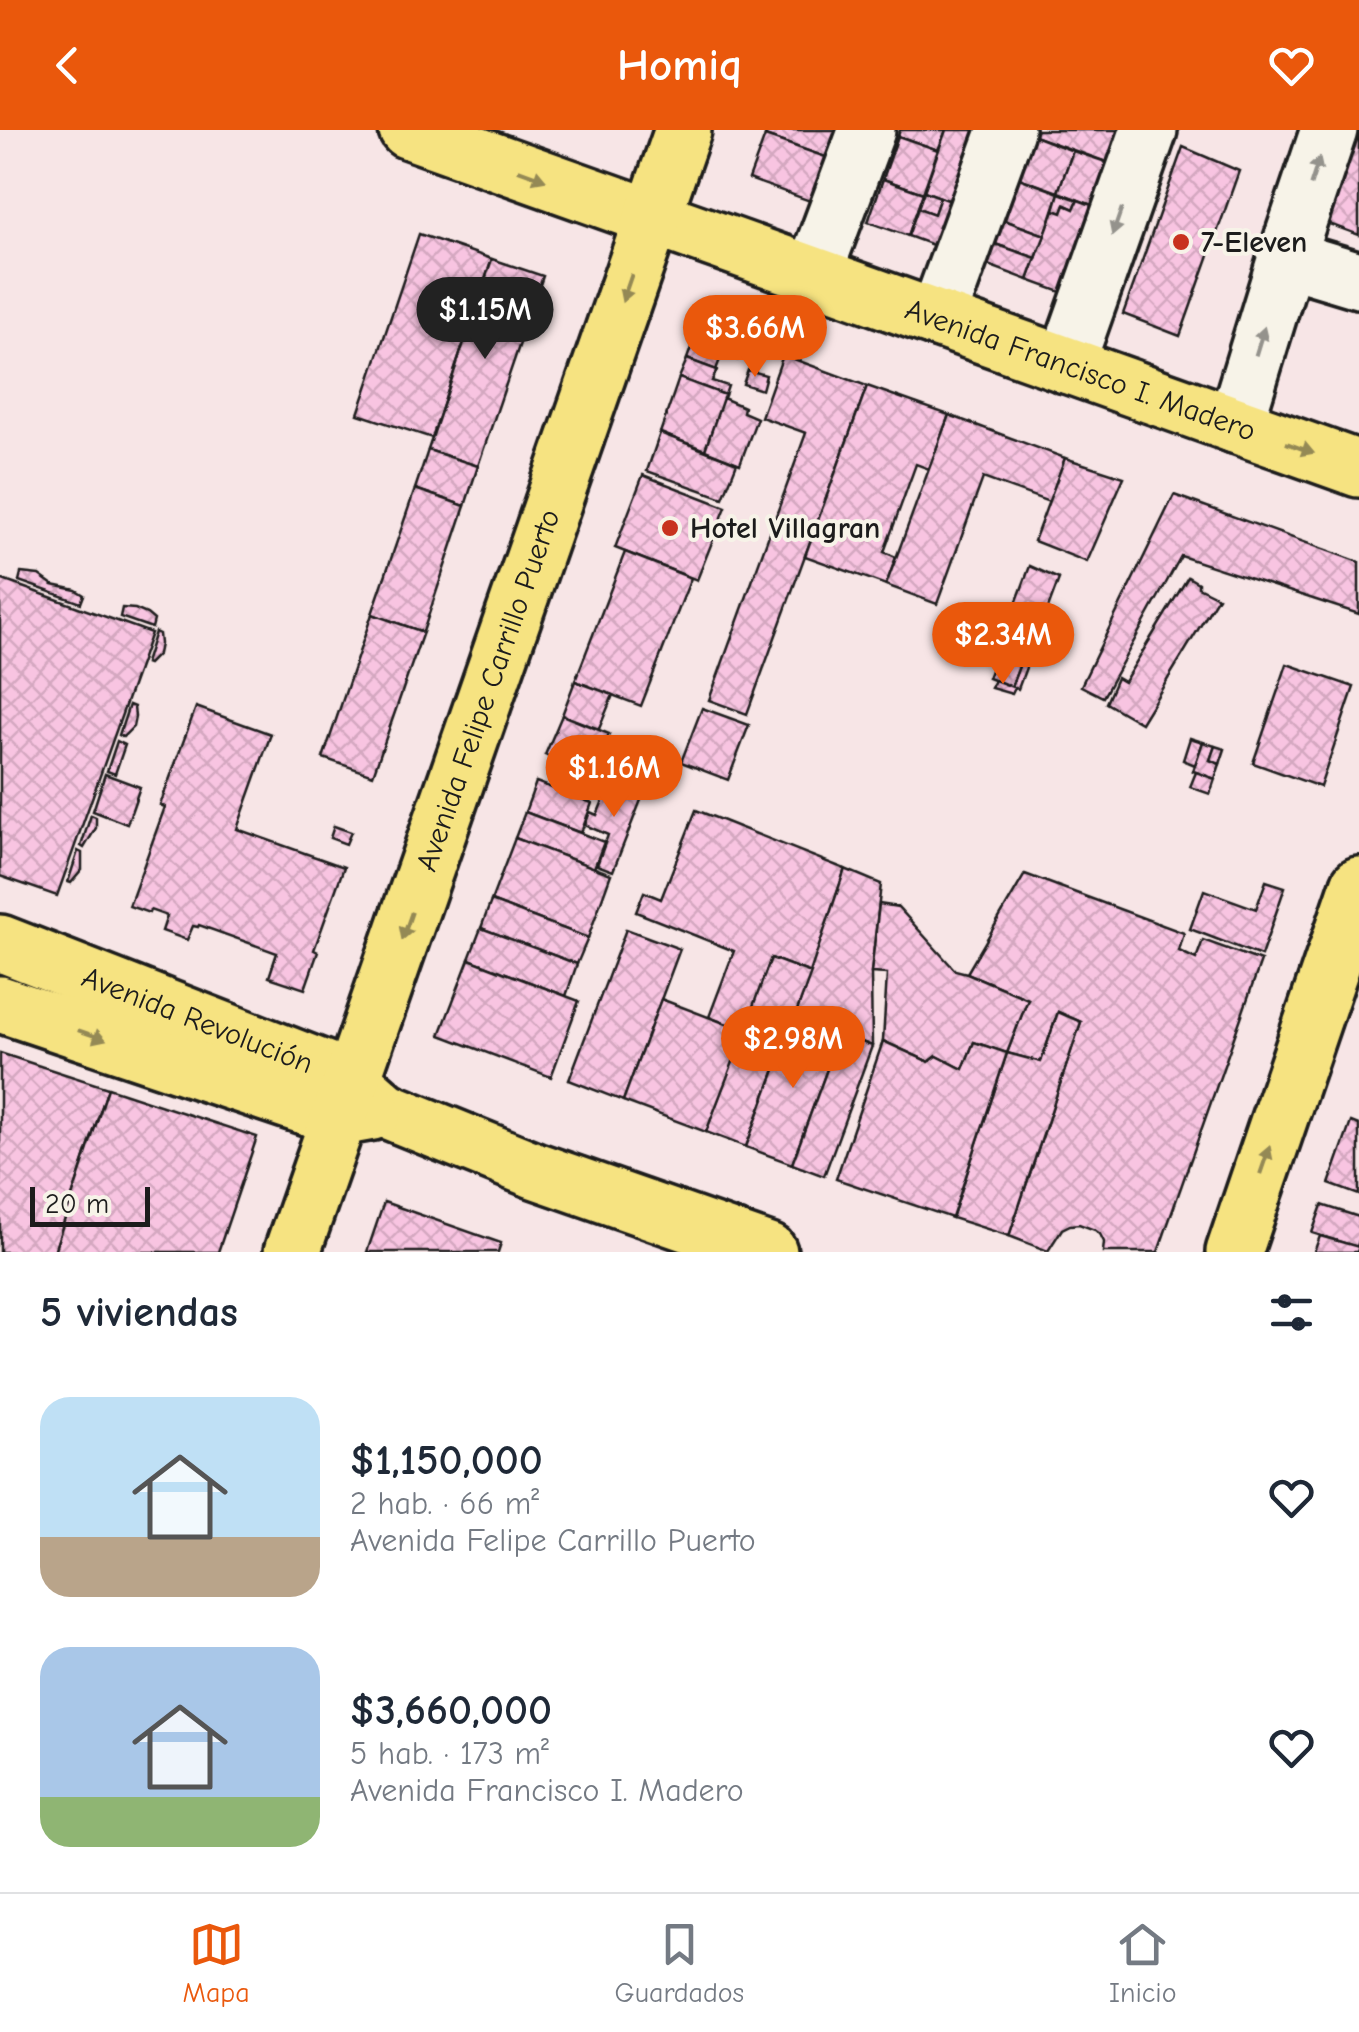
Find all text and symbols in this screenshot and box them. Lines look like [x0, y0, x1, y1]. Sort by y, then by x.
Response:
icon: back [40, 38, 95, 93]
icon: heart [1264, 38, 1319, 93]
text: Homiq [617, 39, 742, 91]
one-way arrow [1308, 156, 1323, 186]
one-way arrow [518, 168, 548, 183]
one-way arrow [1109, 207, 1124, 237]
place label: 7-Eleven [1201, 225, 1307, 260]
marker: 7-Eleven [1170, 231, 1192, 253]
one-way arrow [619, 273, 634, 303]
pin: $1.15M [404, 277, 566, 362]
text: $1.15M [439, 291, 532, 328]
street label: Avenida Francisco I. Madero [901, 291, 1260, 448]
pin: $3.66M [674, 295, 836, 380]
text: $3.66M [705, 309, 805, 346]
one-way arrow [1253, 326, 1268, 356]
one-way arrow [1285, 441, 1315, 456]
street label: Avenida Felipe Carrillo Puerto [409, 505, 567, 876]
place label: Hotel Villagran [690, 511, 880, 546]
marker: Hotel Villagran [659, 517, 681, 539]
pin: $2.34M [922, 602, 1084, 687]
text: $2.34M [954, 616, 1052, 653]
pin: $1.16M [533, 735, 695, 820]
text: $1.16M [568, 749, 660, 786]
one-way arrow [399, 911, 414, 941]
street label: Avenida Revolución [77, 959, 318, 1081]
pin: $2.98M [712, 1006, 874, 1091]
text: $2.98M [743, 1020, 843, 1057]
one-way arrow [78, 1028, 108, 1043]
one-way arrow [1259, 1144, 1274, 1174]
scale bar [30, 1182, 150, 1226]
text: 20 m [45, 1188, 109, 1220]
icon: filters [1264, 1285, 1319, 1340]
text: 5 viviendas [40, 1288, 238, 1337]
text: $1,150,000 [350, 1436, 543, 1485]
icon: home [120, 1437, 240, 1557]
icon: heart [1264, 1470, 1319, 1525]
text: 2 hab. · 66 m² [350, 1485, 539, 1522]
text: Avenida Felipe Carrillo Puerto [350, 1522, 756, 1559]
text: $3,660,000 [350, 1686, 552, 1735]
icon: home [120, 1687, 240, 1807]
icon: heart [1264, 1720, 1319, 1775]
text: 5 hab. · 173 m² [350, 1735, 549, 1772]
text: Avenida Francisco I. Madero [350, 1772, 744, 1809]
tab: Mapa [182, 1917, 250, 2009]
tab: Guardados [615, 1917, 744, 2009]
tab: Inicio [1109, 1917, 1177, 2009]

